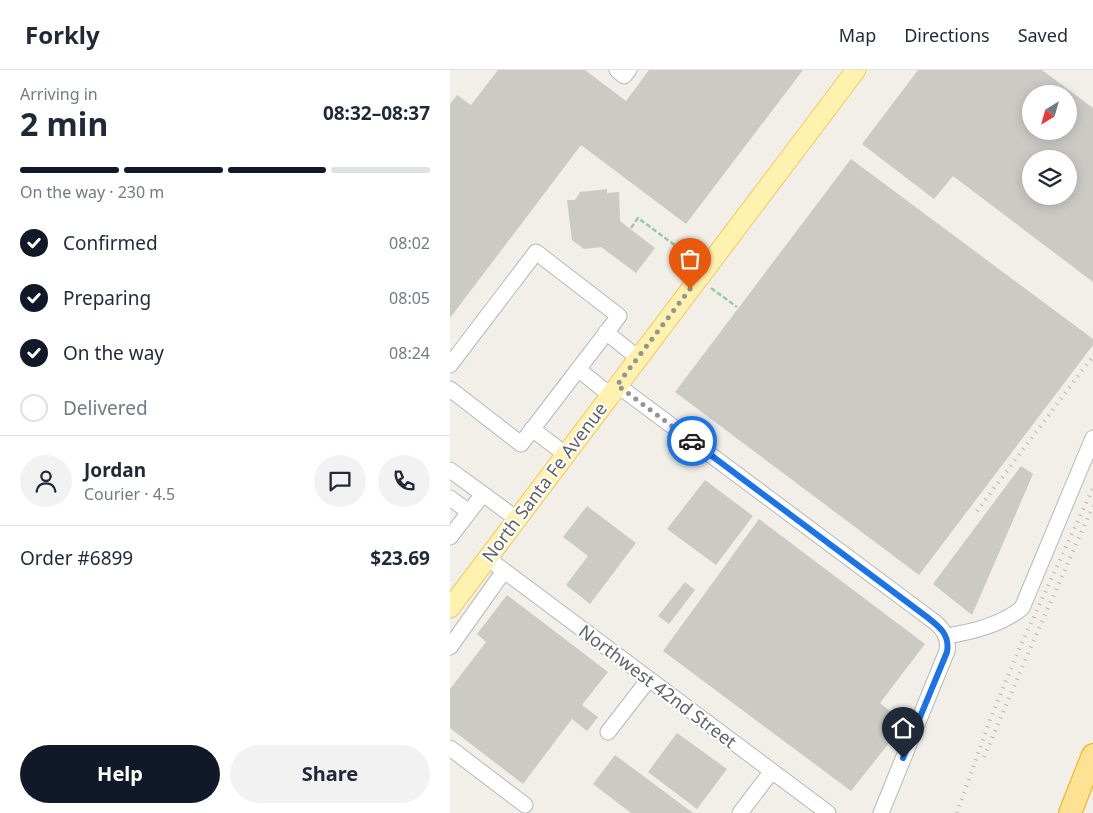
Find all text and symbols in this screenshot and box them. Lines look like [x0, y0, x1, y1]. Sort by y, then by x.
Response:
text: Forkly [25, 18, 100, 51]
text: Map [839, 23, 876, 47]
text: Directions [904, 23, 990, 47]
text: Saved [1018, 23, 1068, 47]
text: Arriving in [20, 83, 98, 105]
north arrow [1022, 85, 1078, 140]
map controls [1022, 85, 1077, 205]
text: 08:32–08:37 [323, 100, 430, 126]
text: 2 min [20, 102, 108, 145]
button: layers [1022, 150, 1077, 205]
text: On the way · 230 m [20, 181, 164, 203]
icon: check [20, 229, 48, 257]
text: Confirmed [63, 230, 158, 256]
text: 08:02 [389, 232, 430, 254]
pin [669, 238, 711, 289]
icon: bag [676, 245, 704, 273]
icon: check [20, 284, 48, 312]
text: Preparing [63, 285, 151, 311]
text: 08:05 [389, 287, 430, 309]
icon: check [20, 339, 48, 367]
text: On the way [63, 340, 164, 366]
text: 08:24 [389, 342, 430, 364]
text: Delivered [63, 395, 148, 421]
street label: North Santa Fe Avenue [476, 397, 612, 567]
courier [667, 416, 717, 466]
icon: car [678, 427, 706, 455]
button: person [20, 455, 72, 507]
button: chat [314, 455, 366, 507]
button: phone [378, 455, 430, 507]
text: Jordan [84, 457, 146, 483]
text: Courier · 4.5 [84, 483, 175, 505]
text: Order #6899 [20, 545, 133, 571]
text: $23.69 [370, 545, 430, 571]
street label: Northwest 42nd Street [574, 619, 742, 753]
pin [882, 707, 924, 758]
icon: home [889, 714, 917, 742]
button: Help [20, 745, 220, 803]
button: Share [230, 745, 430, 803]

